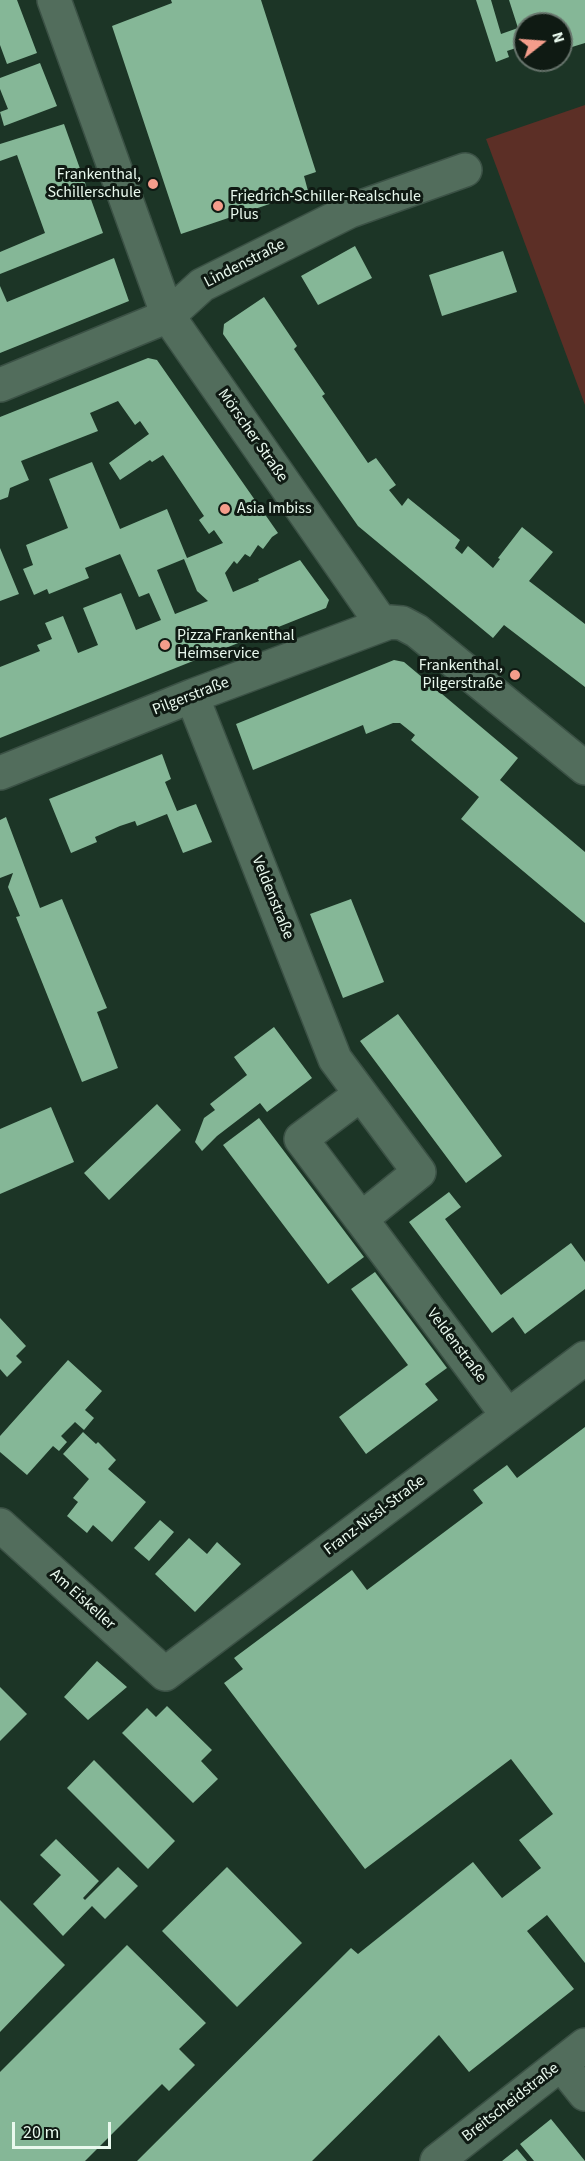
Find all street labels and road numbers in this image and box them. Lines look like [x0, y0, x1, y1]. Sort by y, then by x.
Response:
street label: Lindenstraße [201, 235, 289, 293]
street label: Mörscher Straße [213, 386, 291, 486]
street label: Pilgerstraße [150, 674, 232, 720]
street label: Veldenstraße [247, 854, 297, 942]
street label: Veldenstraße [422, 1305, 490, 1387]
street label: Franz-Nissl-Straße [321, 1472, 429, 1560]
street label: Am Eiskeller [45, 1566, 119, 1634]
street label: Breitscheidstraße [459, 2059, 563, 2147]

